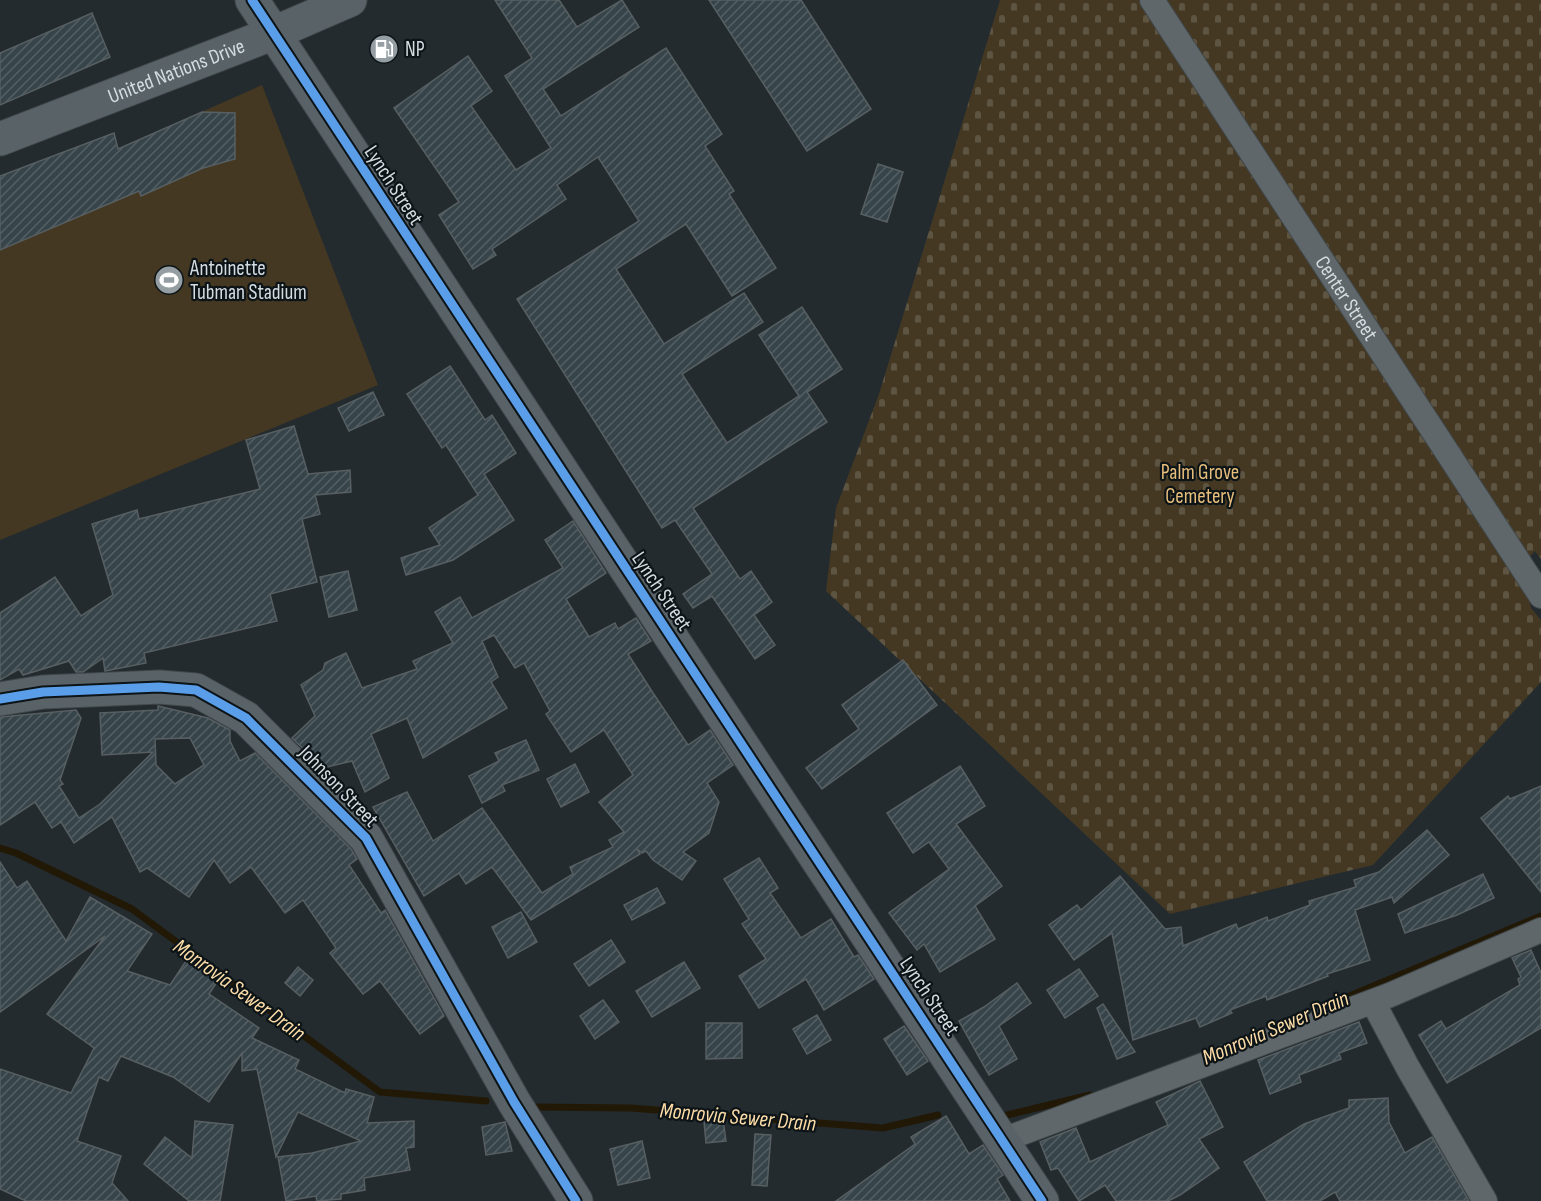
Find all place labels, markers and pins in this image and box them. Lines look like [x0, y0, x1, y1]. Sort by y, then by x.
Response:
fuel station icon: NP [368, 33, 400, 65]
place label: NP [405, 37, 425, 62]
place label: Antoinette Tubman Stadium [189, 256, 307, 305]
sports icon: Antoinette Tubman Stadium [153, 264, 185, 296]

